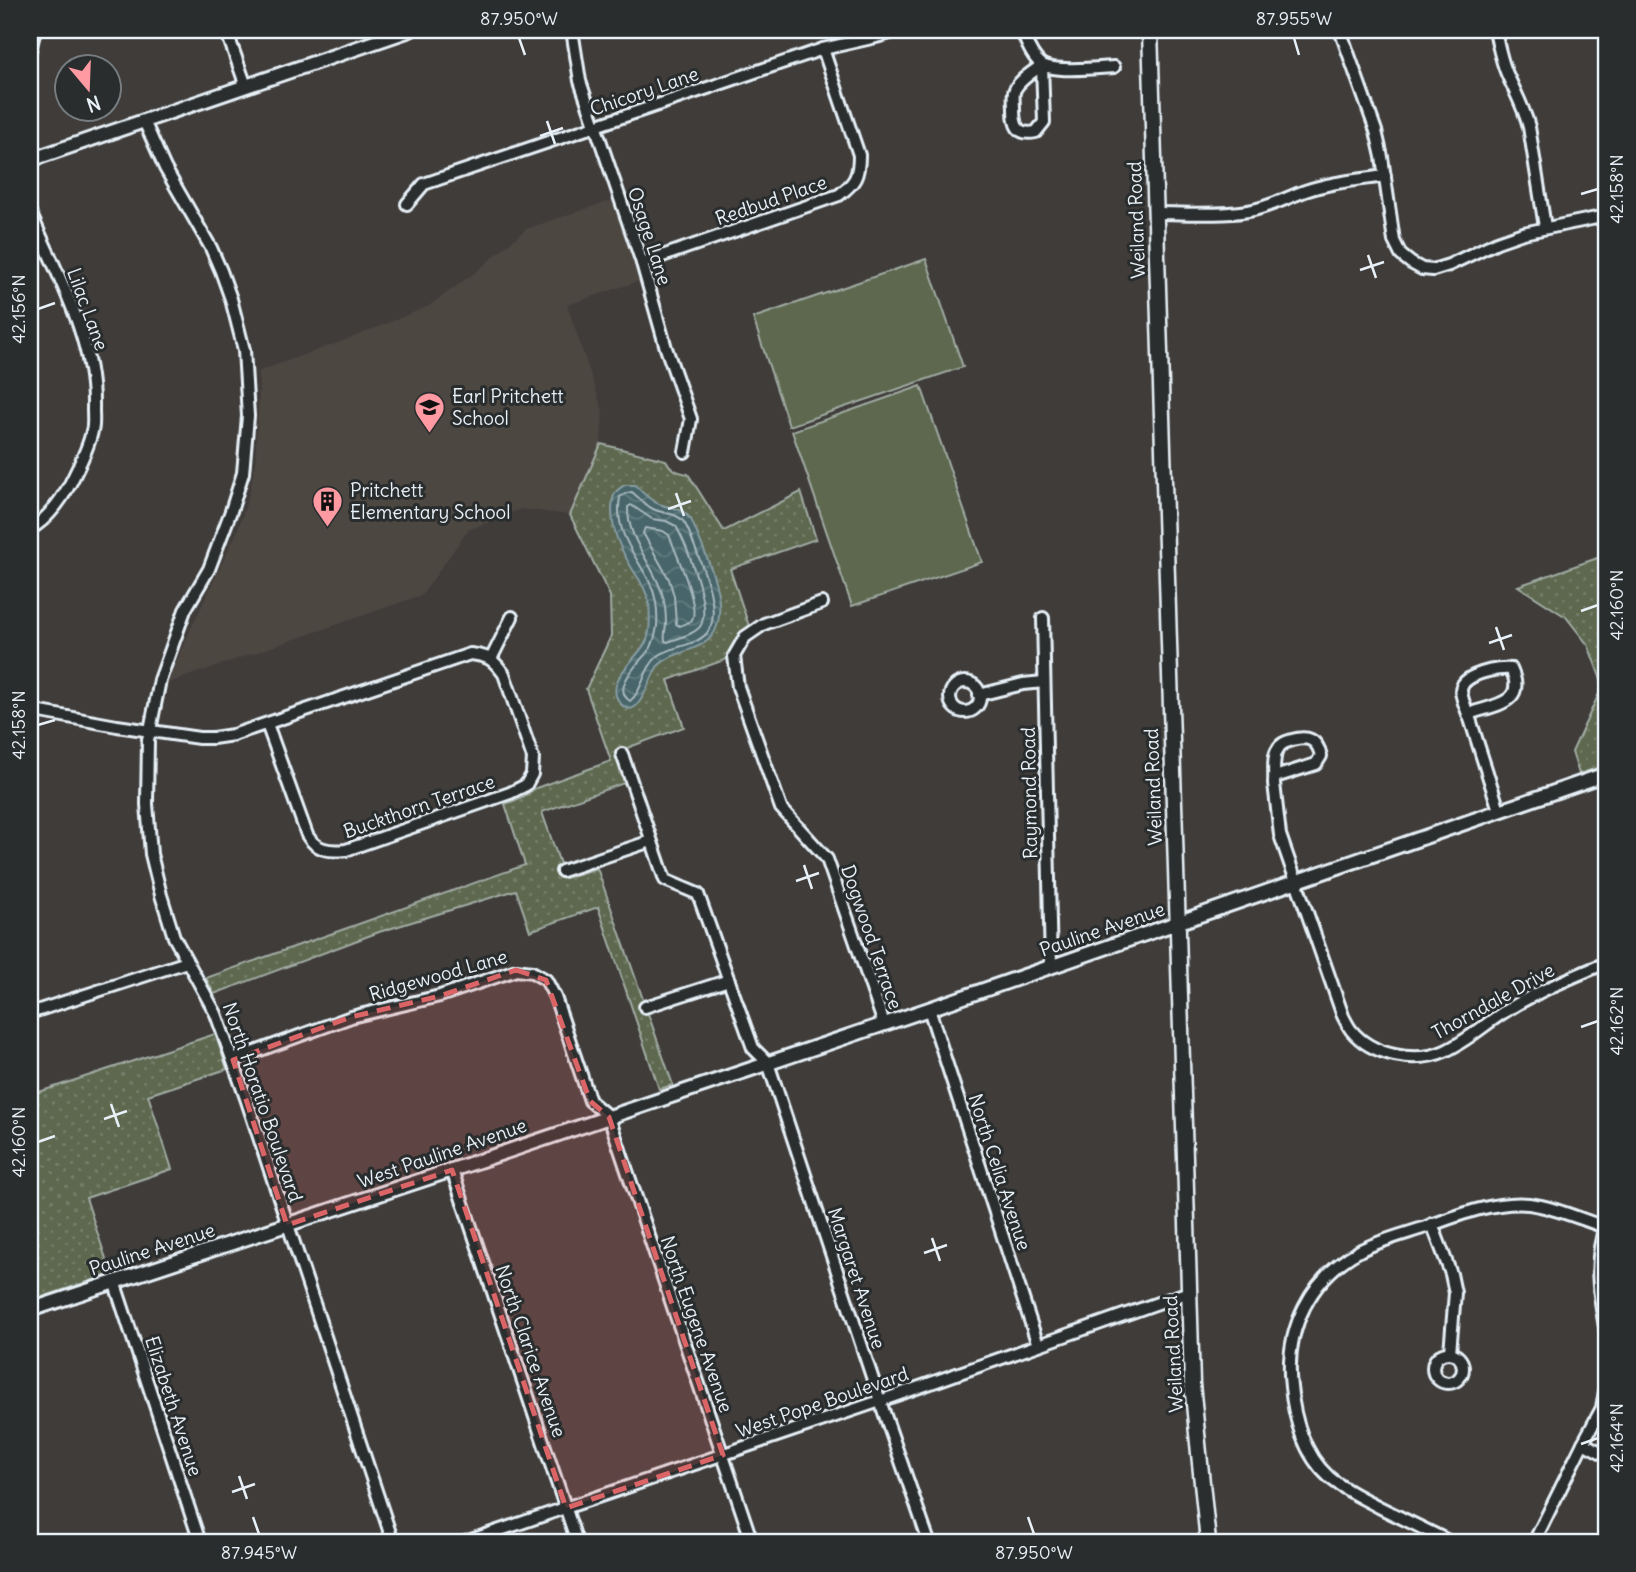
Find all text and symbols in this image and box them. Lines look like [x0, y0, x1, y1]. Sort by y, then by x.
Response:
text: 87.950°W [480, 7, 558, 30]
text: 87.955°W [1256, 7, 1332, 30]
north arrow [52, 52, 122, 122]
street label: Chicory Lane [587, 61, 701, 121]
text: N [83, 91, 104, 118]
text: 42.158°N [1605, 154, 1628, 224]
street label: Weiland Road [1122, 161, 1150, 279]
street label: Redbud Place [712, 170, 830, 230]
street label: Osage Lane [623, 184, 677, 288]
street label: Lilac Lane [62, 264, 114, 354]
text: 42.156°N [7, 274, 30, 344]
place label: Earl Pritchett School [452, 384, 564, 430]
school or university icon: Earl Pritchett School [412, 390, 446, 434]
place label: Pritchett Elementary School [350, 478, 511, 524]
building icon: Pritchett Elementary School [310, 484, 344, 528]
text: 42.160°N [1605, 569, 1628, 641]
text: 42.158°N [7, 690, 30, 760]
street label: Raymond Road [1016, 727, 1042, 859]
street label: Weiland Road [1139, 728, 1167, 846]
street label: Buckthorn Terrace [340, 769, 498, 843]
street label: Dogwood Terrace [836, 862, 908, 1012]
street label: Pauline Avenue [1036, 896, 1168, 962]
street label: Ridgewood Lane [366, 944, 510, 1006]
street label: Thorndale Drive [1428, 957, 1558, 1045]
text: 42.162°N [1605, 986, 1628, 1056]
street label: North Horatio Boulevard [218, 999, 308, 1205]
street label: North Celia Avenue [963, 1091, 1037, 1253]
text: 42.160°N [7, 1106, 30, 1178]
street label: West Pauline Avenue [354, 1113, 530, 1193]
street label: Margaret Avenue [823, 1204, 891, 1352]
street label: Pauline Avenue [86, 1217, 218, 1281]
street label: North Eugene Avenue [655, 1232, 739, 1416]
street label: North Clarice Avenue [490, 1262, 572, 1440]
street label: Weiland Road [1158, 1295, 1188, 1413]
street label: Elizabeth Avenue [140, 1333, 208, 1479]
street label: West Pope Boulevard [732, 1361, 912, 1443]
text: 42.164°N [1605, 1403, 1628, 1473]
text: 87.945°W [221, 1541, 297, 1564]
text: 87.950°W [995, 1541, 1073, 1564]

